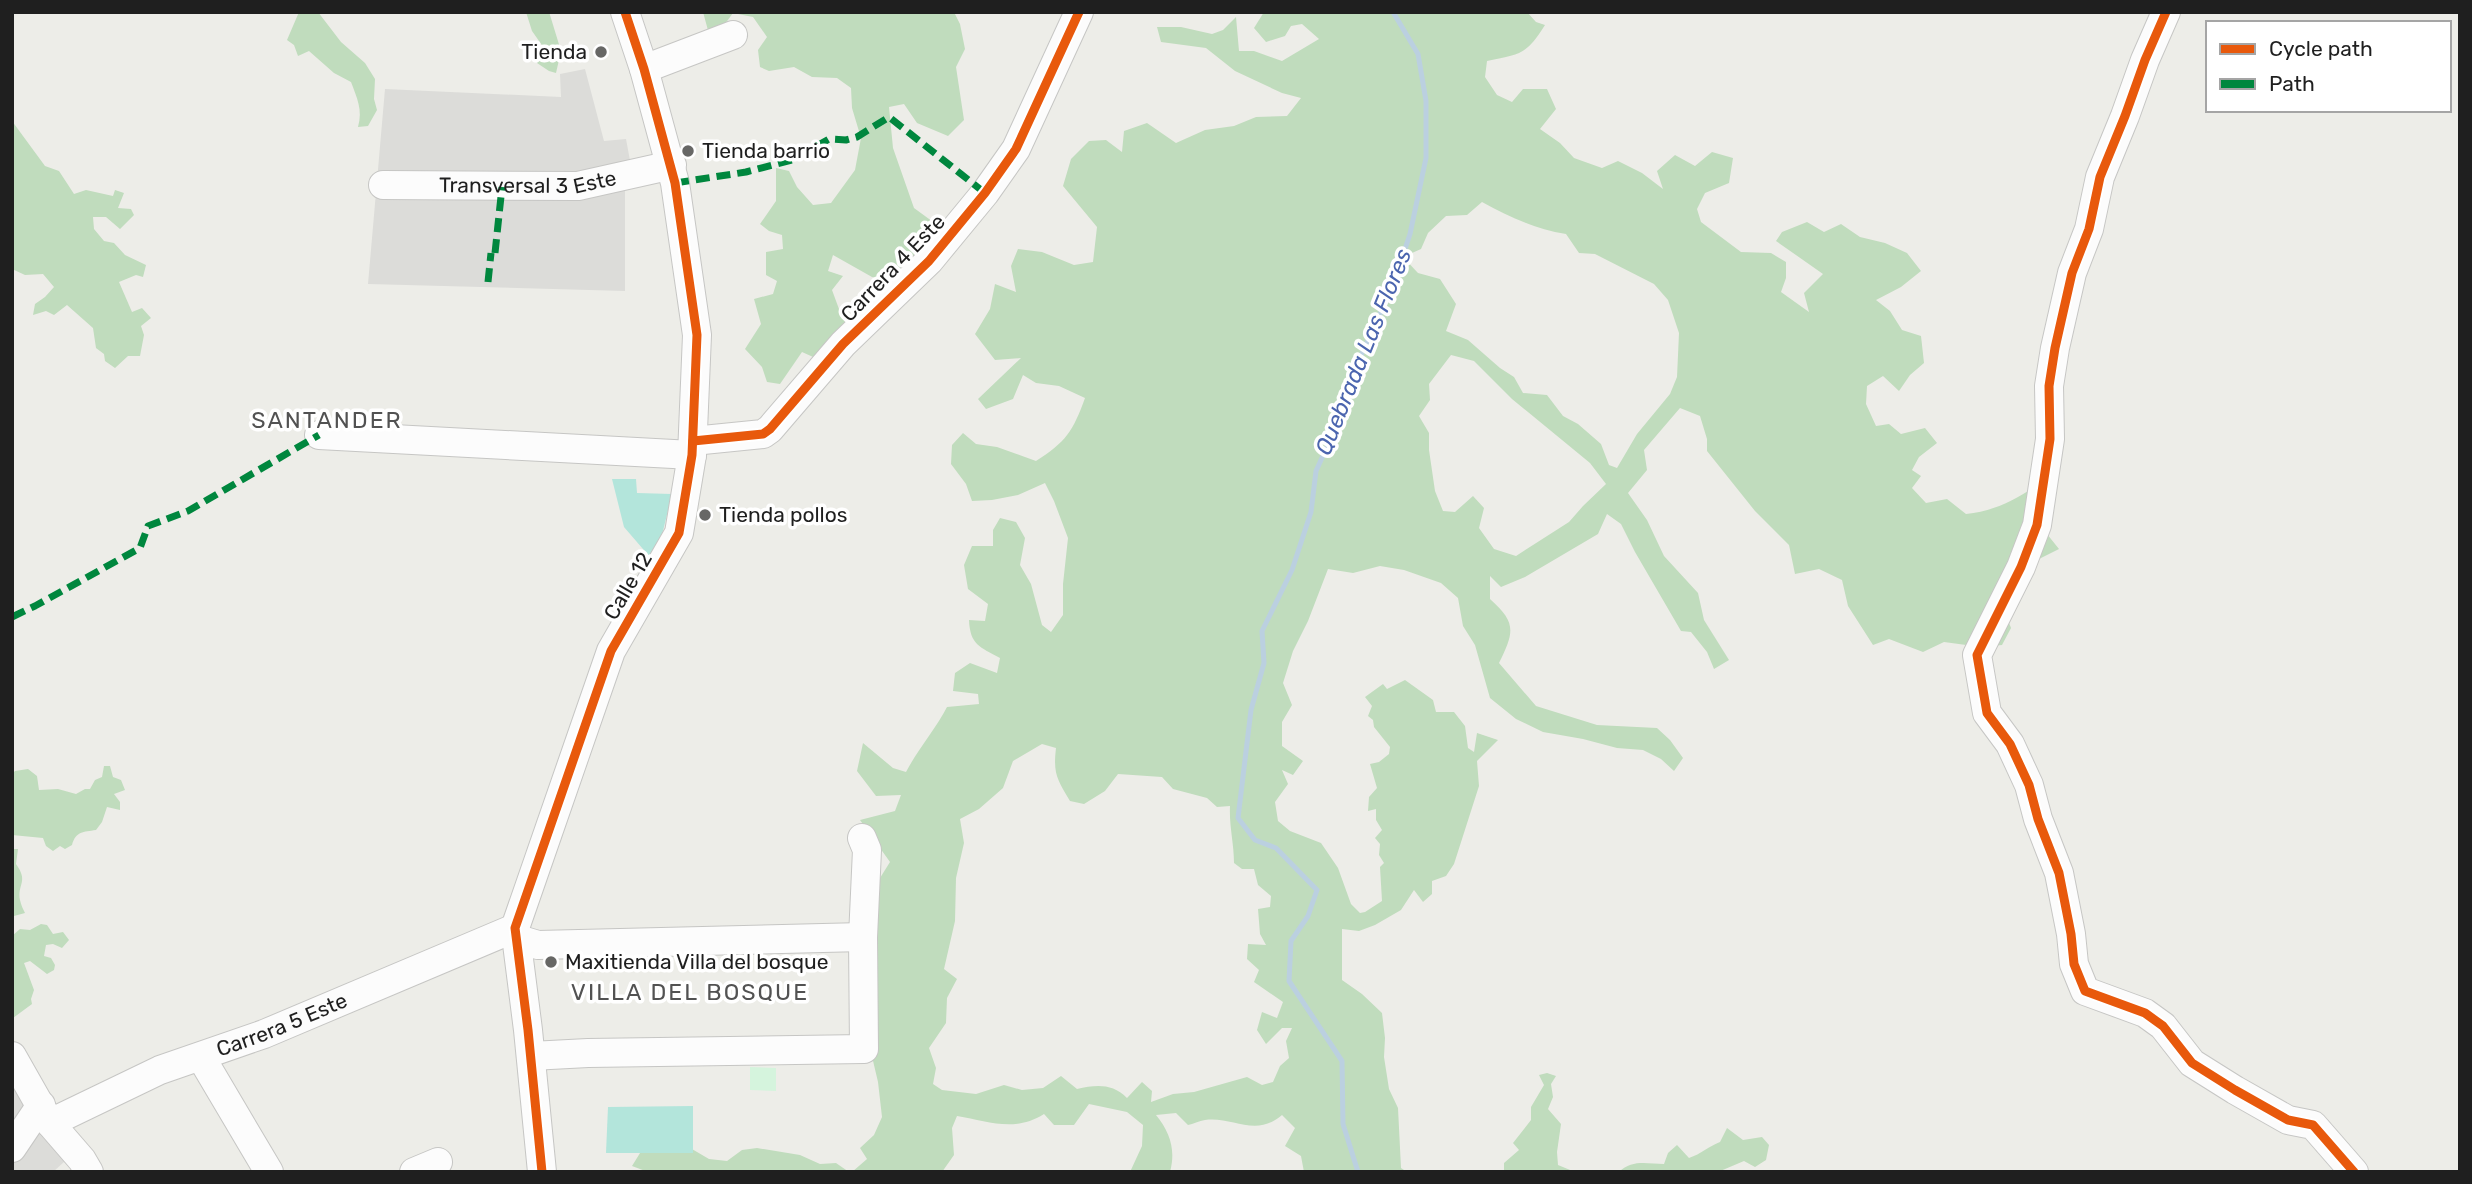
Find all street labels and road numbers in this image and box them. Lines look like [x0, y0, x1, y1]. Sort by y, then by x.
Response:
street label: Transversal 3 Este [439, 165, 619, 199]
street label: Carrera 4 Este [835, 209, 950, 326]
street label: Calle 12 [598, 547, 657, 624]
street label: Carrera 5 Este [213, 987, 351, 1062]

